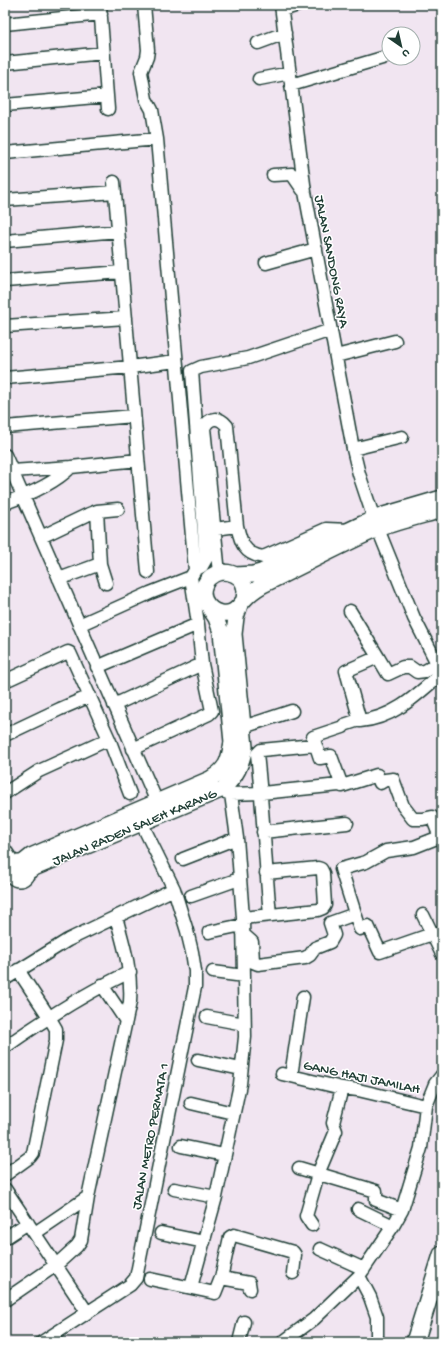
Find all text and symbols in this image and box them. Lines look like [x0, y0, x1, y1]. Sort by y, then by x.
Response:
north arrow [381, 26, 421, 66]
text: U [399, 46, 411, 60]
street label: JALAN SANDONG RAYA [309, 194, 352, 330]
street label: JALAN RADEN SALEH KARANG [50, 785, 221, 871]
street label: GANG HAJI JAMILAH [302, 1058, 422, 1099]
street label: JALAN METRO PERMATA 1 [129, 1062, 174, 1211]

